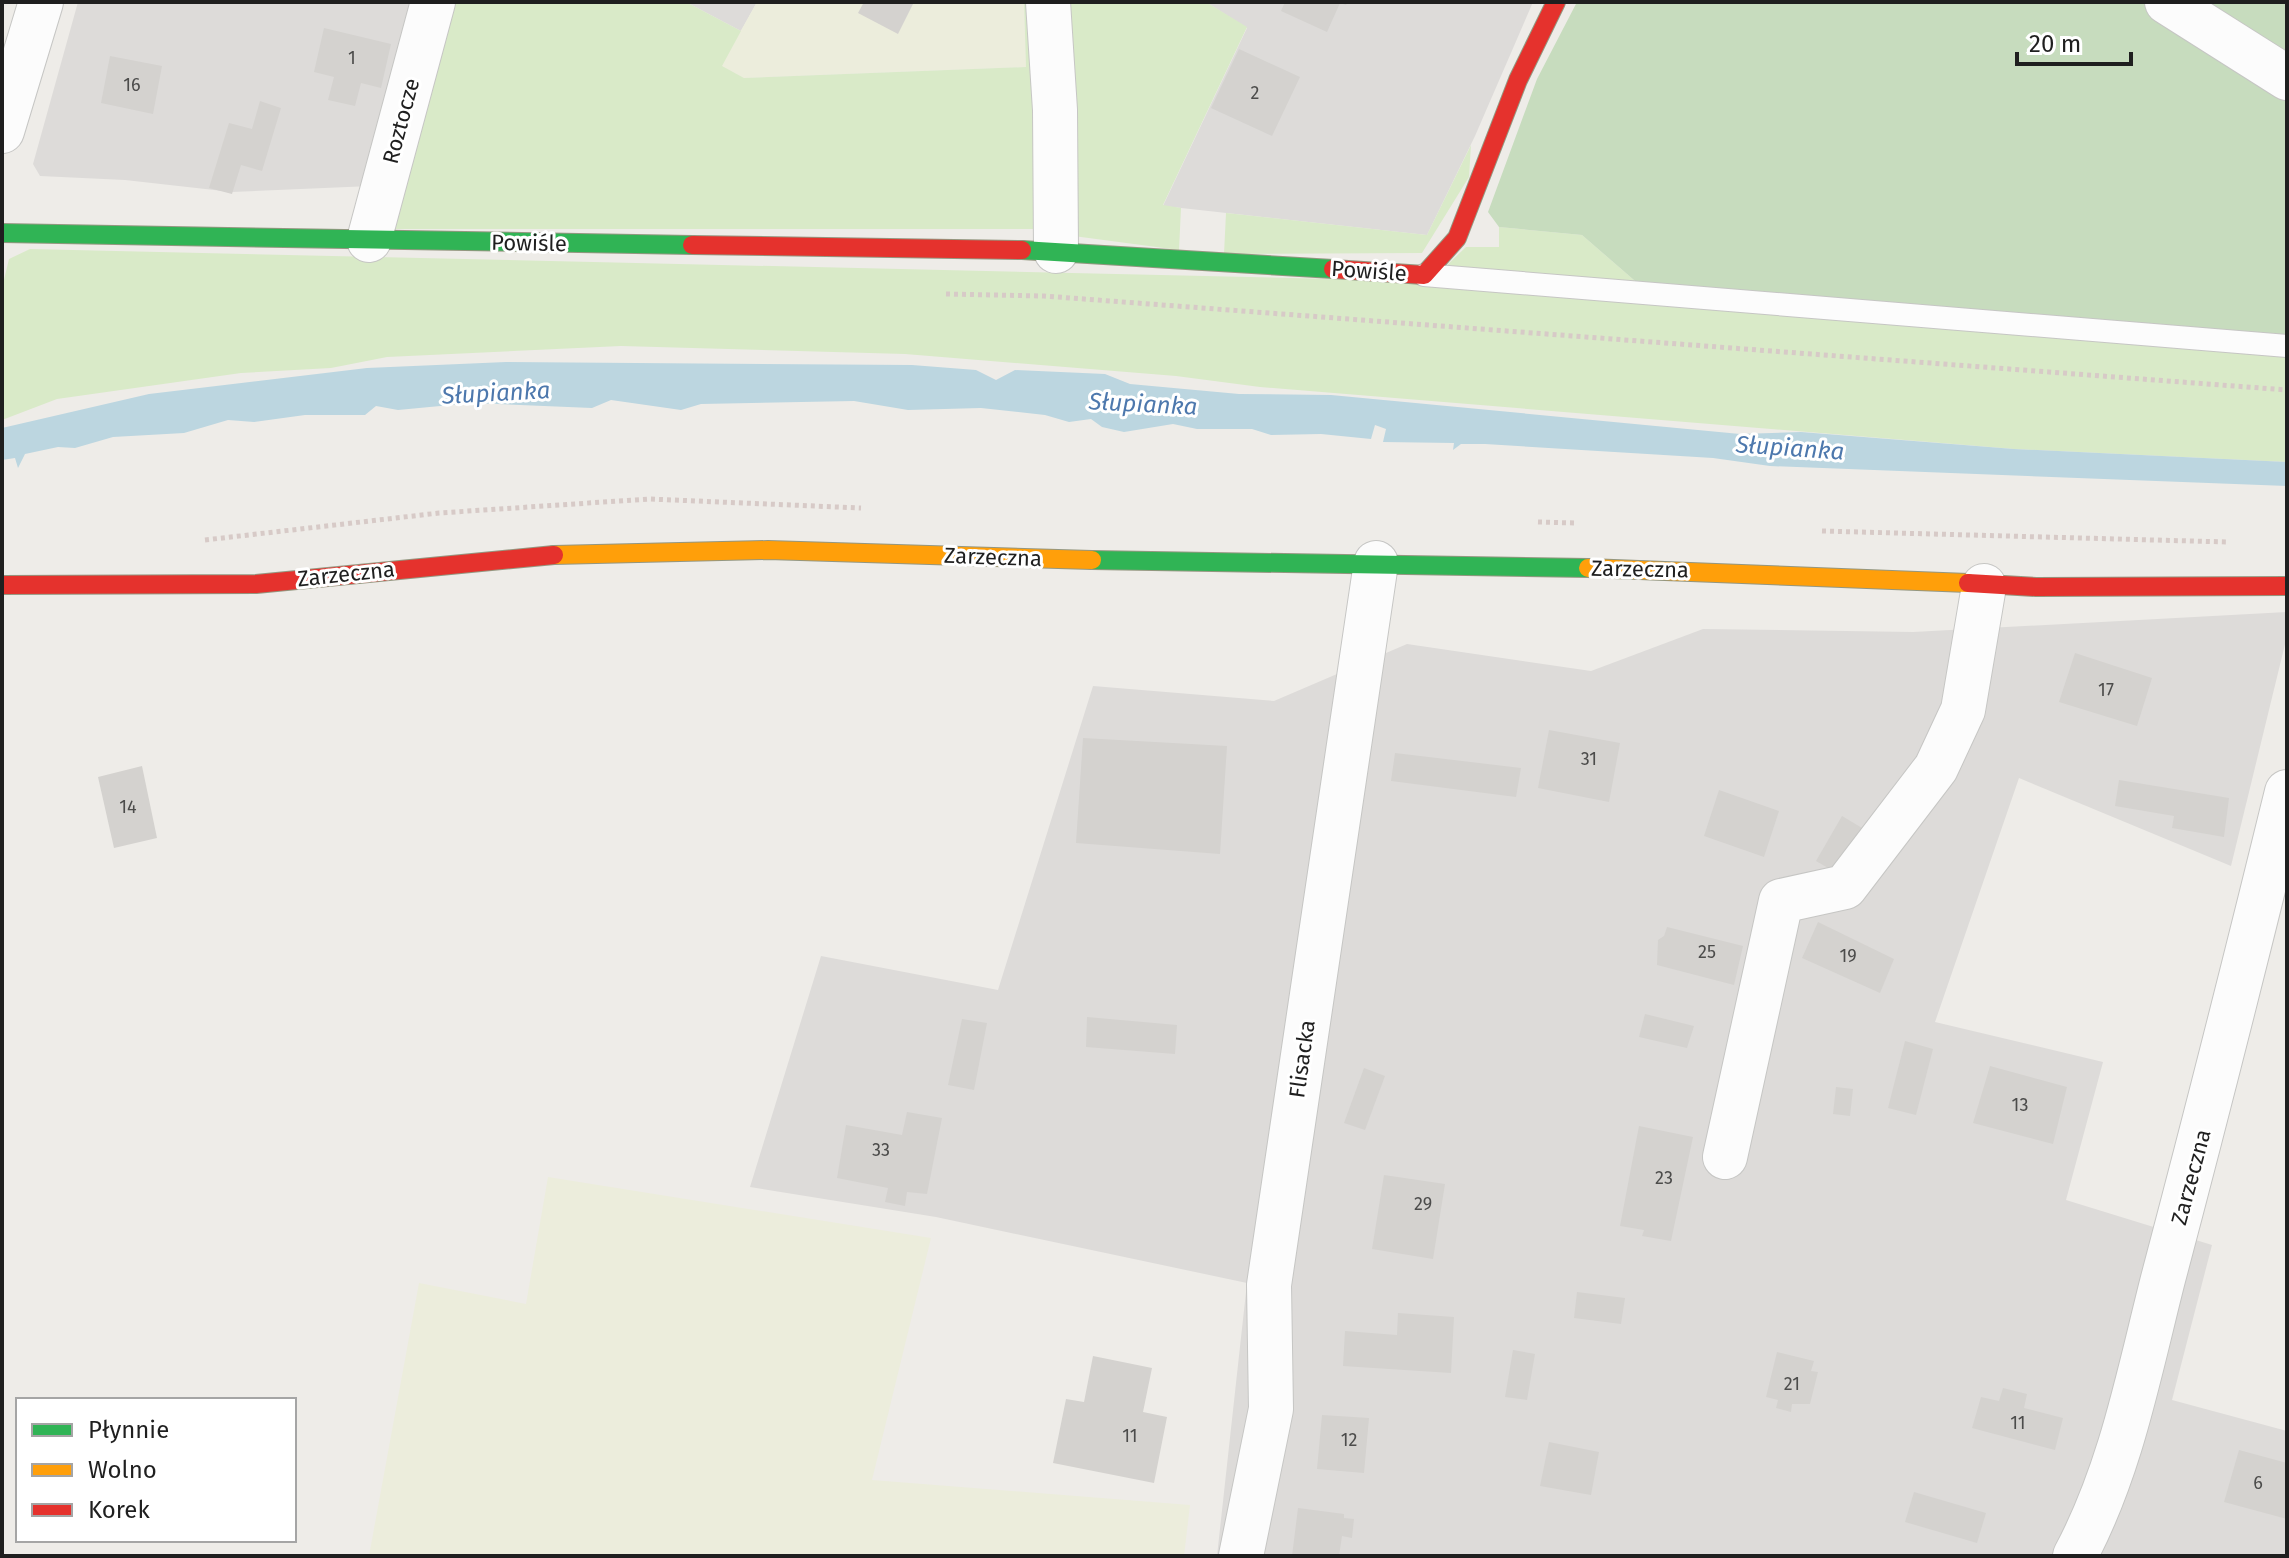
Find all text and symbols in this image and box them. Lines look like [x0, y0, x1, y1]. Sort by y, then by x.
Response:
scale bar [2017, 16, 2131, 66]
text: 20 m [2029, 30, 2081, 58]
house number: 1 [348, 47, 356, 69]
house number: 16 [123, 74, 141, 96]
street label: Roztocze [377, 75, 425, 167]
house number: 2 [1251, 82, 1260, 104]
street label: Powiśle [491, 229, 567, 257]
street label: Powiśle [1330, 255, 1408, 287]
water label: Słupianka [440, 376, 551, 410]
water label: Słupianka [1087, 387, 1198, 421]
water label: Słupianka [1734, 430, 1845, 466]
street label: Zarzeczna [944, 542, 1042, 572]
street label: Zarzeczna [296, 555, 396, 593]
street label: Zarzeczna [1591, 555, 1689, 583]
house number: 17 [2098, 679, 2114, 701]
house number: 31 [1581, 748, 1597, 770]
house number: 14 [119, 796, 137, 818]
house number: 25 [1698, 941, 1716, 963]
house number: 19 [1839, 945, 1857, 967]
street label: Flisacka [1283, 1018, 1321, 1100]
house number: 13 [2012, 1094, 2028, 1116]
street label: Zarzeczna [2165, 1126, 2217, 1228]
house number: 33 [872, 1139, 890, 1161]
house number: 23 [1655, 1167, 1673, 1189]
house number: 29 [1414, 1193, 1432, 1215]
house number: 21 [1784, 1373, 1800, 1395]
legend [16, 1398, 296, 1542]
house number: 11 [2010, 1412, 2026, 1434]
text: Płynnie [88, 1416, 169, 1444]
house number: 11 [1122, 1425, 1138, 1447]
house number: 12 [1341, 1429, 1357, 1451]
text: Wolno [88, 1456, 157, 1484]
house number: 6 [2253, 1472, 2263, 1494]
text: Korek [88, 1496, 150, 1524]

